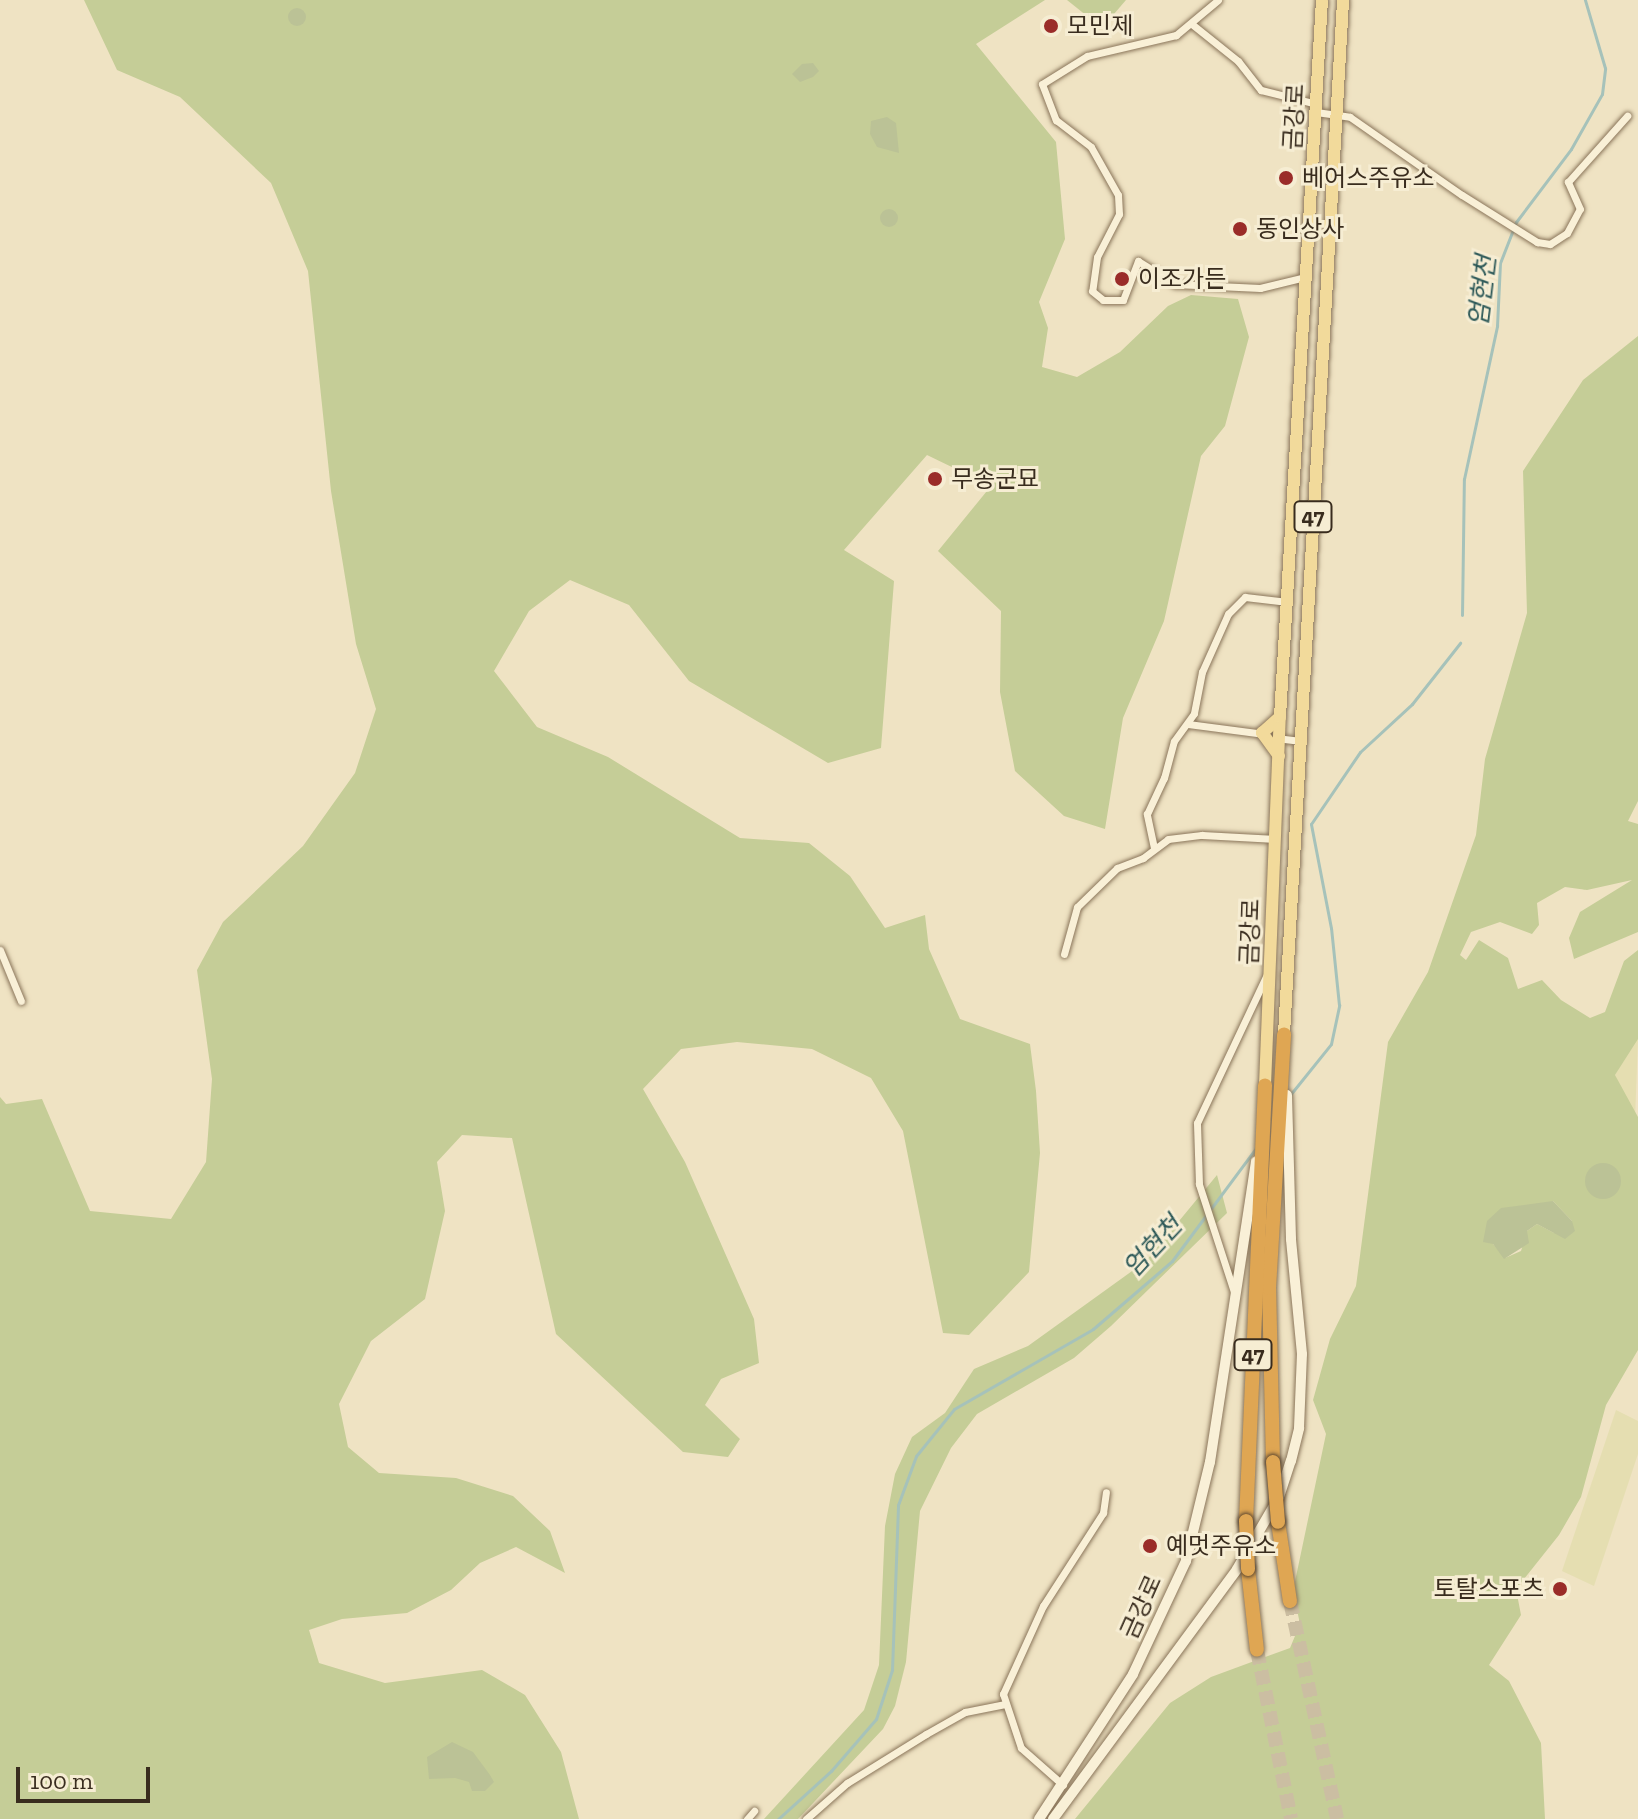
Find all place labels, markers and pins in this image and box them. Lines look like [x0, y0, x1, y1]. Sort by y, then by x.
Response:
place label: 모민제 [1067, 12, 1133, 40]
marker: 모민제 [1042, 17, 1060, 35]
place label: 베어스주유소 [1302, 164, 1434, 192]
marker: 베어스주유소 [1277, 169, 1295, 187]
place label: 동인상사 [1256, 215, 1344, 243]
marker: 동인상사 [1231, 220, 1249, 238]
place label: 이조가든 [1138, 265, 1226, 293]
marker: 이조가든 [1113, 270, 1131, 288]
place label: 무송군묘 [951, 465, 1039, 493]
marker: 무송군묘 [926, 470, 944, 488]
place label: 예멋주유소 [1166, 1532, 1276, 1560]
marker: 예멋주유소 [1141, 1537, 1159, 1555]
place label: 토탈스포츠 [1434, 1575, 1544, 1603]
marker: 토탈스포츠 [1551, 1580, 1569, 1598]

